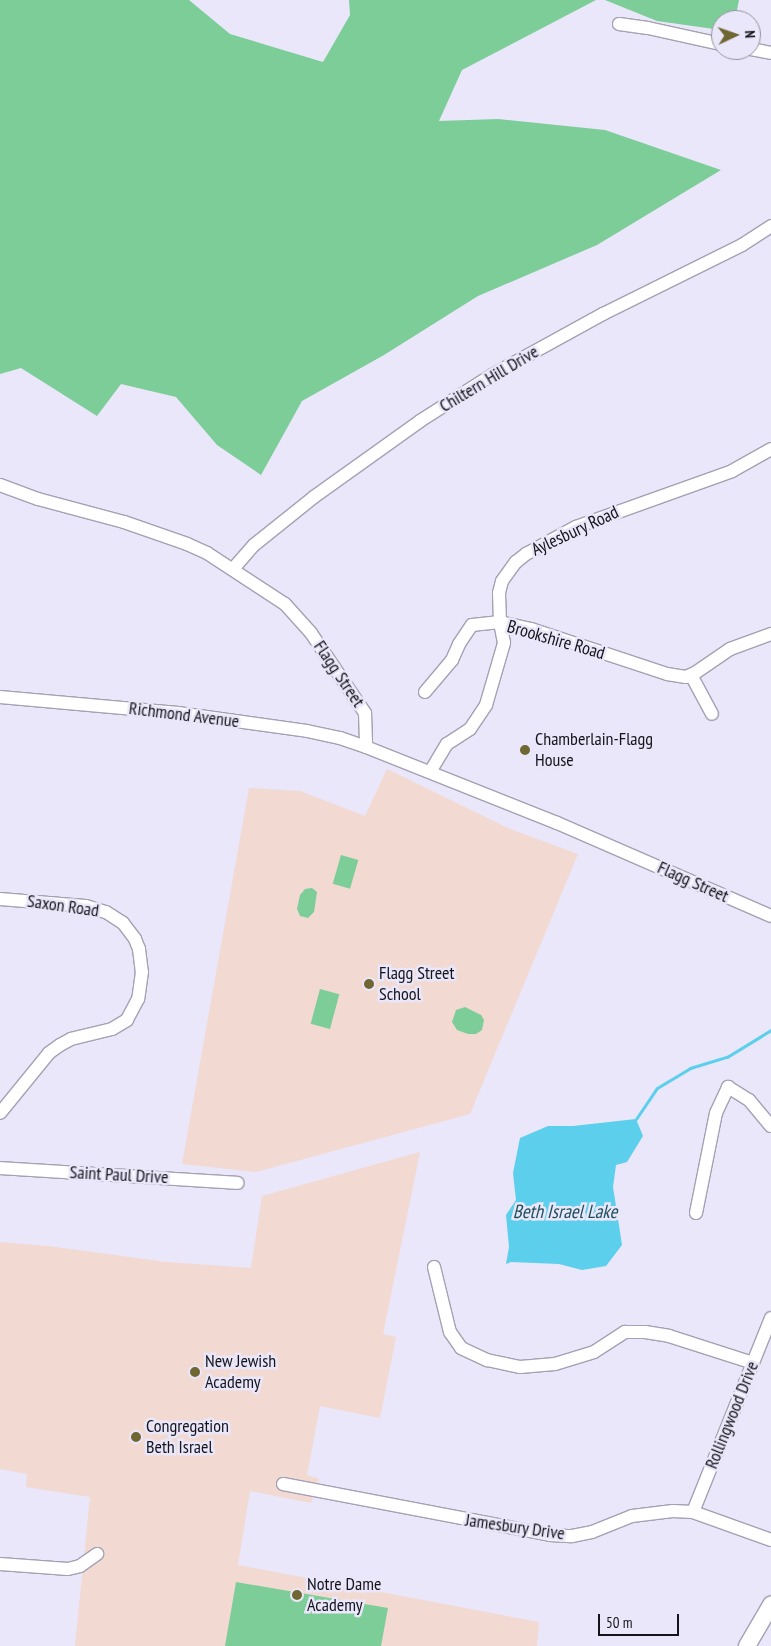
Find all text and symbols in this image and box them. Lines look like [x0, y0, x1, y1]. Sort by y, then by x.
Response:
north arrow [711, 10, 761, 60]
text: N [741, 30, 759, 39]
street label: Chiltern Hill Drive [436, 341, 542, 417]
street label: Aylesbury Road [528, 501, 622, 561]
street label: Brookshire Road [505, 616, 607, 664]
street label: Flagg Street [309, 637, 369, 711]
street label: Richmond Avenue [127, 697, 241, 733]
place label: Chamberlain-Flagg House [535, 729, 653, 772]
marker: Chamberlain-Flagg House [519, 744, 531, 756]
street label: Flagg Street [654, 857, 732, 907]
street label: Saxon Road [26, 890, 100, 922]
place label: Flagg Street School [379, 963, 454, 1006]
marker: Flagg Street School [363, 978, 375, 990]
street label: Saint Paul Drive [69, 1162, 169, 1188]
water label: Beth Israel Lake [513, 1201, 617, 1223]
place label: New Jewish Academy [205, 1351, 277, 1394]
street label: Rollingwood Drive [701, 1358, 763, 1472]
marker: New Jewish Academy [189, 1366, 201, 1378]
place label: Congregation Beth Israel [146, 1416, 229, 1458]
marker: Congregation Beth Israel [130, 1431, 142, 1443]
street label: Jamesbury Drive [464, 1509, 566, 1545]
place label: Notre Dame Academy [307, 1574, 381, 1616]
marker: Notre Dame Academy [291, 1589, 303, 1601]
scale bar [601, 1604, 682, 1636]
text: 50 m [606, 1613, 632, 1632]

